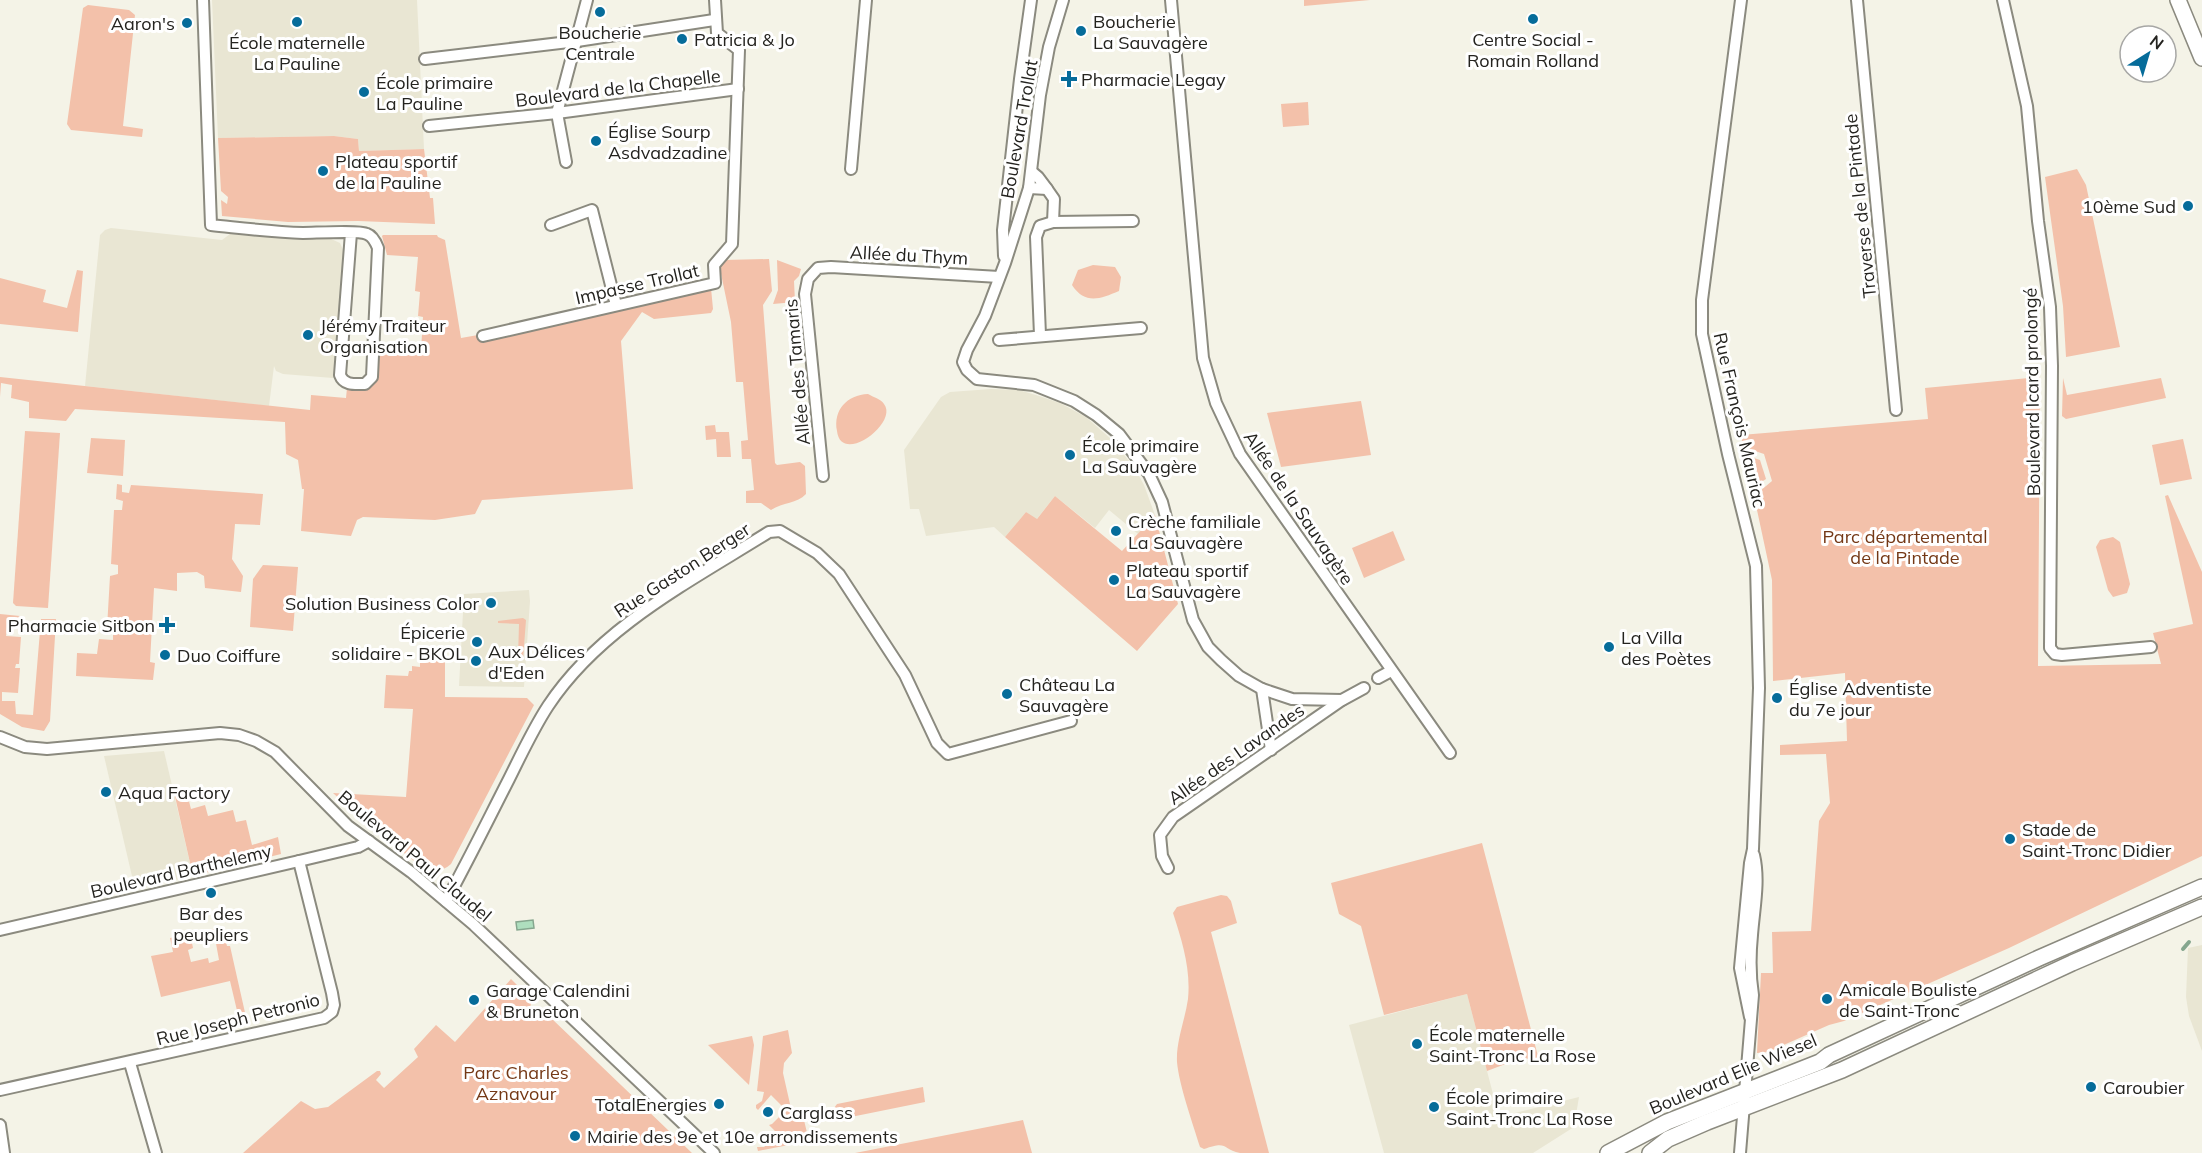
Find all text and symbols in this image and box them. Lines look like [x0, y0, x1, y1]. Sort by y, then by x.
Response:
marker: Boucherie Centrale [593, 5, 607, 19]
place label: Boucherie La Sauvagère [1093, 10, 1208, 54]
place label: Aaron's [111, 12, 175, 35]
marker: Centre Social - Romain Rolland [1526, 12, 1540, 26]
marker: École maternelle La Pauline [290, 15, 304, 29]
marker: Aaron's [180, 16, 194, 30]
place label: Boucherie Centrale [559, 21, 641, 65]
marker: Boucherie La Sauvagère [1074, 24, 1088, 38]
north arrow [2118, 24, 2178, 84]
place label: Patricia & Jo [694, 28, 795, 51]
place label: Centre Social - Romain Rolland [1467, 28, 1599, 72]
text: N [2146, 30, 2168, 54]
place label: École maternelle La Pauline [229, 31, 365, 75]
marker: Patricia & Jo [675, 32, 689, 46]
street label: Boulevard Trollat [995, 58, 1043, 200]
street label: Boulevard de la Chapelle [514, 64, 722, 112]
place label: Pharmacie Legay [1081, 68, 1226, 91]
place label: École primaire La Pauline [376, 71, 493, 115]
marker: Pharmacie Legay [1062, 72, 1076, 86]
marker: École primaire La Pauline [357, 85, 371, 99]
street label: Traverse de la Pintade [1839, 113, 1881, 299]
place label: Église Sourp Asdvadzadine [608, 120, 727, 164]
marker: Église Sourp Asdvadzadine [589, 134, 603, 148]
place label: Plateau sportif de la Pauline [335, 150, 458, 194]
marker: Plateau sportif de la Pauline [316, 164, 330, 178]
place label: 10ème Sud [2082, 195, 2176, 218]
marker: 10ème Sud [2181, 199, 2195, 213]
street label: Allée du Thym [849, 240, 969, 270]
street label: Impasse Trollat [573, 259, 701, 309]
street label: Boulevard Icard prolongé [2019, 288, 2045, 496]
street label: Allée des Tamaris [779, 298, 815, 446]
place label: Jérémy Traiteur Organisation [320, 314, 446, 358]
marker: Jérémy Traiteur Organisation [301, 328, 315, 342]
street label: Rue François Mauriac [1709, 330, 1771, 510]
street label: Allée de la Sauvagère [1239, 427, 1359, 589]
place label: École primaire La Sauvagère [1082, 434, 1199, 478]
marker: École primaire La Sauvagère [1063, 448, 1077, 462]
place label: Crèche familiale La Sauvagère [1128, 510, 1261, 554]
street label: Rue Gaston Berger [610, 517, 755, 623]
marker: Crèche familiale La Sauvagère [1109, 524, 1123, 538]
park label: Parc départemental de la Pintade [1823, 525, 1987, 569]
place label: Plateau sportif La Sauvagère [1126, 559, 1249, 603]
marker: Plateau sportif La Sauvagère [1107, 573, 1121, 587]
place label: Solution Business Color [285, 592, 479, 615]
marker: Solution Business Color [484, 596, 498, 610]
place label: Pharmacie Sitbon [8, 614, 155, 637]
marker: Pharmacie Sitbon [160, 618, 174, 632]
place label: Épicerie solidaire - BKOL [331, 621, 465, 665]
place label: La Villa des Poètes [1621, 626, 1712, 670]
marker: Épicerie solidaire - BKOL [470, 635, 484, 649]
place label: Aux Délices d'Eden [488, 640, 585, 684]
marker: La Villa des Poètes [1602, 640, 1616, 654]
place label: Duo Coiffure [177, 644, 281, 667]
marker: Duo Coiffure [158, 648, 172, 662]
marker: Aux Délices d'Eden [469, 654, 483, 668]
place label: Château La Sauvagère [1019, 673, 1115, 717]
place label: Église Adventiste du 7e jour [1789, 677, 1931, 721]
marker: Château La Sauvagère [1000, 687, 1014, 701]
marker: Église Adventiste du 7e jour [1770, 691, 1784, 705]
street label: Allée des Lavandes [1163, 698, 1309, 810]
place label: Aqua Factory [118, 781, 231, 804]
marker: Aqua Factory [99, 785, 113, 799]
street label: Boulevard Paul Claudel [334, 785, 496, 927]
place label: Stade de Saint-Tronc Didier [2022, 818, 2172, 862]
marker: Stade de Saint-Tronc Didier [2003, 832, 2017, 846]
street label: Boulevard Barthelemy [88, 839, 274, 903]
marker: Bar des peupliers [204, 886, 218, 900]
place label: Bar des peupliers [173, 902, 249, 946]
place label: Amicale Bouliste de Saint-Tronc [1839, 978, 1977, 1022]
place label: Garage Calendini & Bruneton [486, 979, 630, 1023]
street label: Rue Joseph Petronio [154, 988, 322, 1050]
marker: Amicale Bouliste de Saint-Tronc [1820, 992, 1834, 1006]
marker: Garage Calendini & Bruneton [467, 993, 481, 1007]
place label: École maternelle Saint-Tronc La Rose [1429, 1023, 1596, 1067]
street label: Boulevard Elie Wiesel [1646, 1028, 1820, 1120]
marker: École maternelle Saint-Tronc La Rose [1410, 1037, 1424, 1051]
park label: Parc Charles Aznavour [463, 1061, 569, 1105]
place label: Caroubier [2103, 1076, 2185, 1099]
marker: Caroubier [2084, 1080, 2098, 1094]
place label: École primaire Saint-Tronc La Rose [1446, 1086, 1613, 1130]
place label: TotalEnergies [595, 1093, 707, 1116]
marker: TotalEnergies [712, 1097, 726, 1111]
marker: École primaire Saint-Tronc La Rose [1427, 1100, 1441, 1114]
place label: Carglass [780, 1101, 853, 1124]
marker: Carglass [761, 1105, 775, 1119]
place label: Mairie des 9e et 10e arrondissements [587, 1125, 898, 1148]
marker: Mairie des 9e et 10e arrondissements [568, 1129, 582, 1143]

